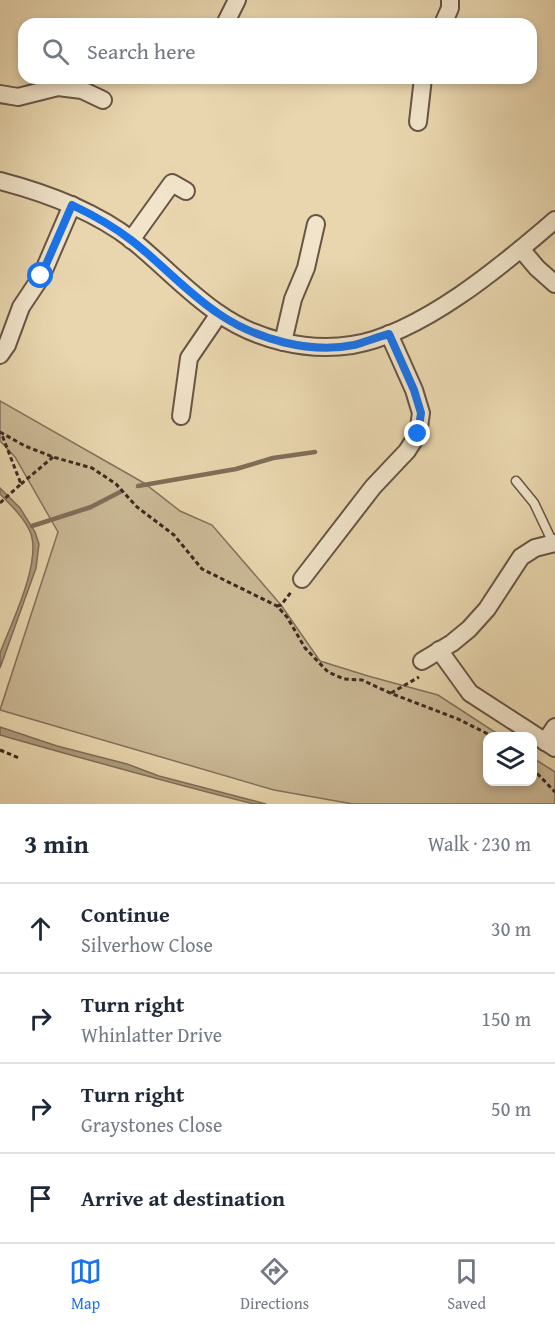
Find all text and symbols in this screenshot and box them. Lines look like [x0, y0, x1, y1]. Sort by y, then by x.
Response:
search box [18, 18, 537, 84]
icon: search [39, 35, 72, 68]
text: Search here [87, 35, 196, 67]
route start [27, 262, 53, 288]
route end [404, 420, 430, 446]
map controls [483, 732, 537, 786]
button: layers [483, 732, 537, 786]
text: 3 min [24, 824, 89, 863]
text: Walk · 230 m [428, 829, 531, 858]
text: Continue [81, 898, 170, 930]
icon: ahead [24, 912, 57, 945]
text: 30 m [491, 914, 531, 943]
text: Silverhow Close [81, 930, 213, 959]
text: Turn right [81, 988, 184, 1020]
icon: right [24, 1002, 57, 1035]
text: 150 m [481, 1004, 531, 1033]
text: Whinlatter Drive [81, 1020, 222, 1049]
text: Turn right [81, 1078, 184, 1110]
icon: right [24, 1092, 57, 1125]
text: 50 m [491, 1094, 531, 1123]
text: Graystones Close [81, 1110, 222, 1139]
icon: arrive [24, 1182, 57, 1215]
text: Arrive at destination [81, 1182, 285, 1214]
tab: Map [69, 1255, 102, 1315]
tab: Directions [240, 1255, 309, 1315]
tab: Saved [447, 1255, 486, 1315]

